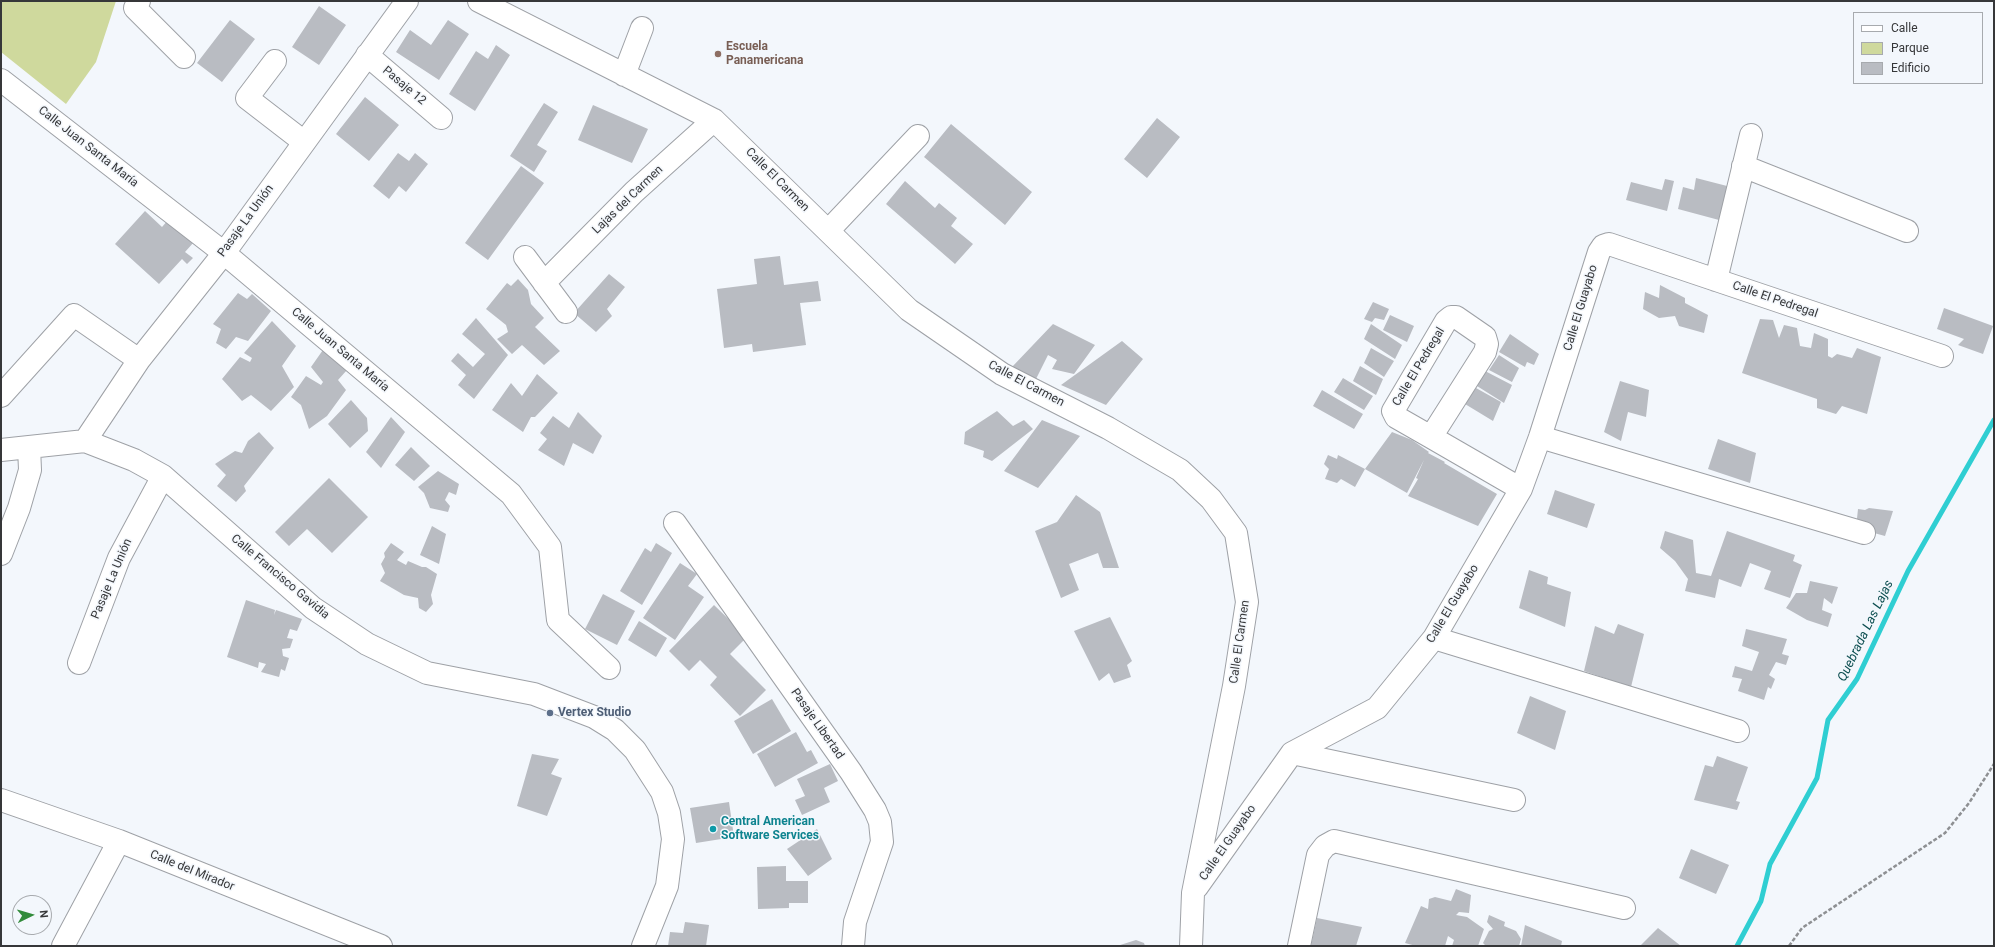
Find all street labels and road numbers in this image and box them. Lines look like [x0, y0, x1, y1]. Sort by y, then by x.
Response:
street label: Pasaje 12 [379, 64, 429, 108]
street label: Calle Juan Santa María [35, 103, 141, 191]
street label: Calle El Carmen [742, 145, 812, 215]
street label: Lajas del Carmen [590, 163, 666, 237]
street label: Pasaje La Unión [215, 182, 277, 260]
street label: Calle El Guayabo [1561, 263, 1601, 353]
street label: Calle El Pedregal [1730, 279, 1820, 321]
street label: Calle Juan Santa María [288, 305, 392, 395]
street label: Calle El Pedregal [1390, 325, 1448, 409]
street label: Calle El Carmen [985, 358, 1067, 410]
street label: Calle Francisco Gavidia [228, 532, 332, 622]
street label: Pasaje La Unión [89, 537, 135, 621]
street label: Calle El Guayabo [1424, 562, 1482, 646]
street label: Calle El Carmen [1227, 599, 1253, 685]
street label: Pasaje Libertad [787, 686, 847, 762]
street label: Calle El Guayabo [1197, 802, 1259, 884]
street label: Calle del Mirador [148, 847, 236, 895]

